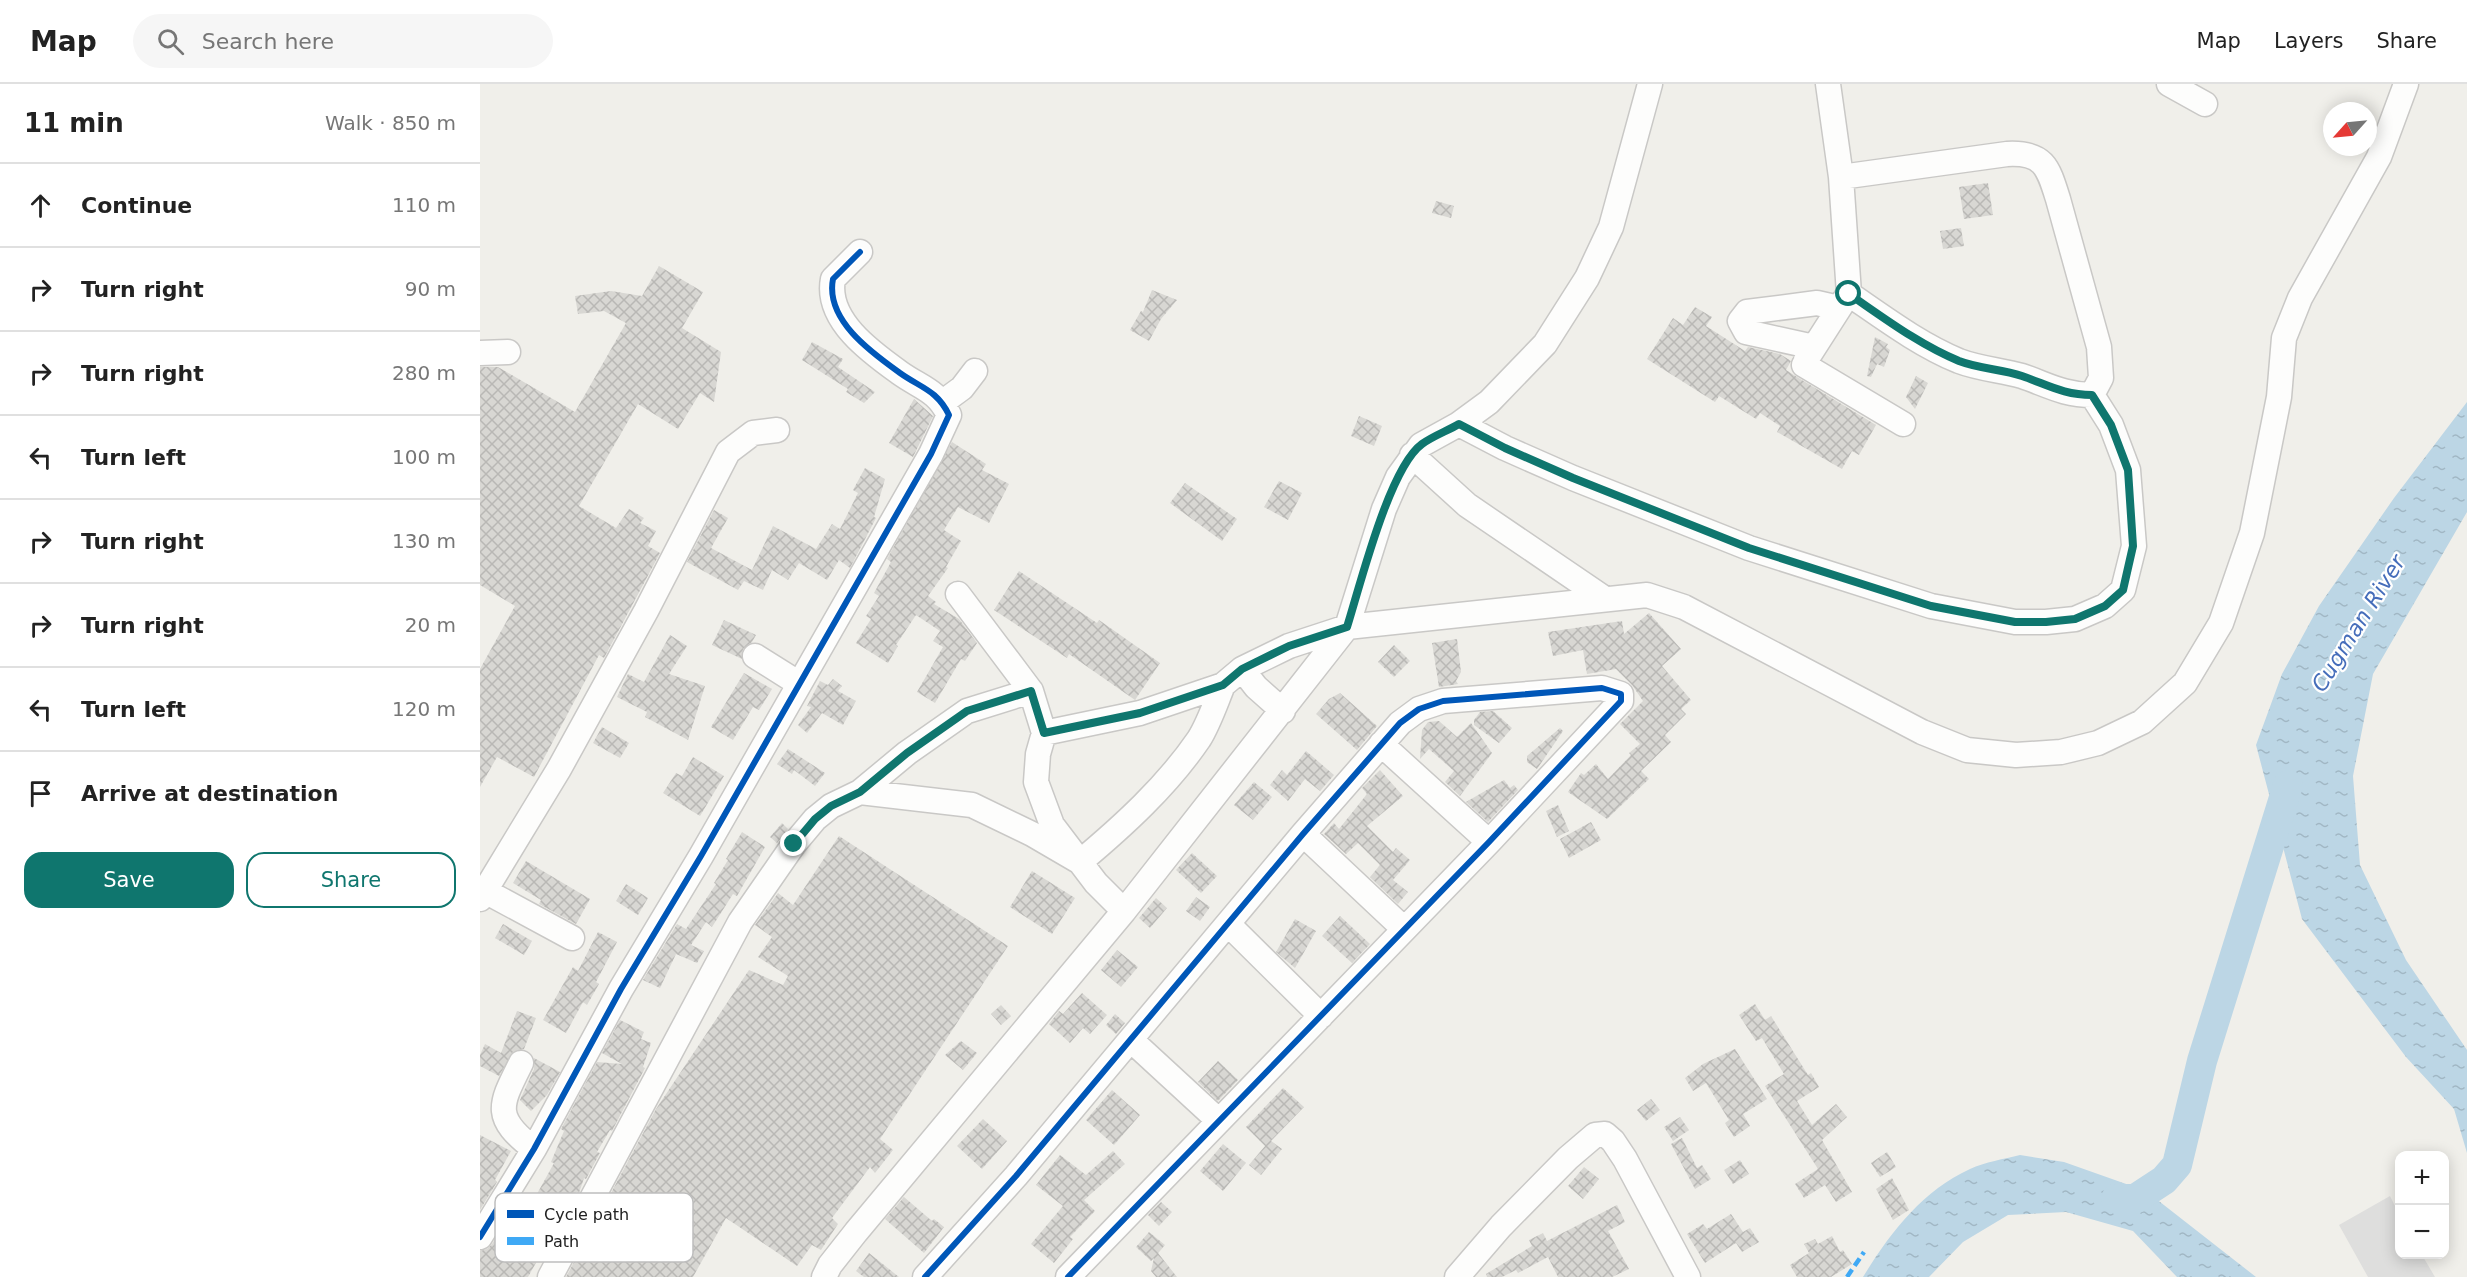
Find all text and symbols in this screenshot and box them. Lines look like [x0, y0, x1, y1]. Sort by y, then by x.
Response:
search box [133, 14, 553, 68]
text: Map [30, 25, 97, 58]
icon: search [154, 25, 187, 58]
text: Search here [202, 29, 334, 54]
text: Map [2197, 29, 2241, 53]
text: Layers [2274, 29, 2343, 53]
text: Share [2376, 29, 2437, 53]
north arrow [2323, 102, 2377, 156]
text: 11 min [24, 108, 124, 138]
text: Walk · 850 m [325, 111, 456, 135]
icon: ahead [24, 189, 57, 222]
text: Continue [81, 193, 192, 218]
text: 110 m [392, 193, 456, 217]
icon: right [24, 273, 57, 306]
text: Turn right [81, 277, 204, 302]
text: 90 m [405, 277, 456, 301]
route start [1835, 280, 1861, 306]
icon: right [24, 357, 57, 390]
text: Turn right [81, 361, 204, 386]
text: 280 m [392, 361, 456, 385]
icon: left [24, 441, 57, 474]
text: Turn left [81, 445, 186, 470]
text: 100 m [392, 445, 456, 469]
icon: right [24, 525, 57, 558]
text: Turn right [81, 529, 204, 554]
text: 130 m [392, 529, 456, 553]
water label: Cugman River [2306, 549, 2411, 696]
icon: right [24, 609, 57, 642]
text: Turn right [81, 613, 204, 638]
text: 20 m [405, 613, 456, 637]
icon: left [24, 693, 57, 726]
text: Turn left [81, 697, 186, 722]
text: 120 m [392, 697, 456, 721]
icon: arrive [24, 777, 57, 810]
text: Arrive at destination [81, 781, 338, 806]
route end [780, 830, 806, 856]
button: Save [24, 852, 234, 908]
button: Share [246, 852, 456, 908]
map controls [2395, 1151, 2449, 1259]
button: + [2395, 1151, 2449, 1205]
legend [495, 1193, 693, 1262]
text: Cycle path [544, 1205, 629, 1224]
button: − [2395, 1205, 2449, 1259]
text: Path [544, 1232, 579, 1251]

